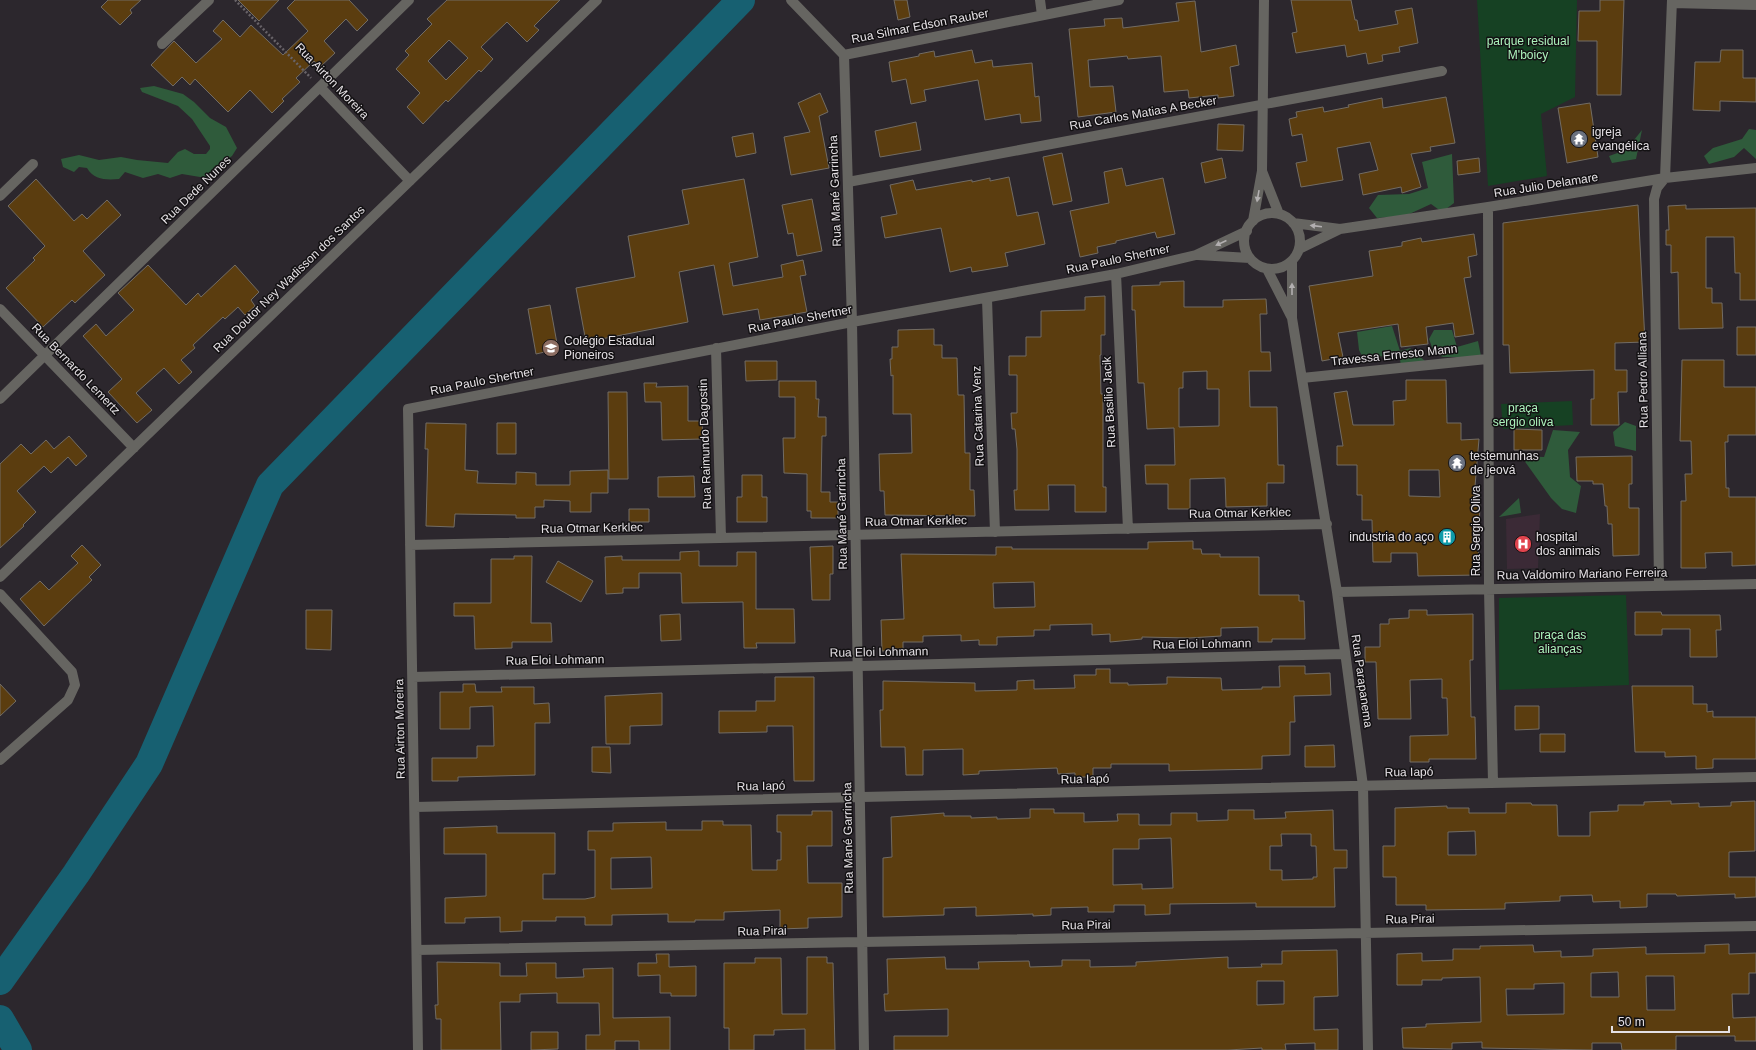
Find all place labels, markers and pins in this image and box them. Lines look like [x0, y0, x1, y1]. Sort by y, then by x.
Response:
place label: igreja evangélica [1592, 125, 1650, 153]
temple icon: igreja evangélica [1569, 129, 1589, 149]
place label: Colégio Estadual Pioneiros [564, 334, 655, 362]
school or university icon: Colégio Estadual Pioneiros [541, 338, 561, 358]
place label: testemunhas de jeová [1470, 449, 1539, 477]
temple icon: testemunhas de jeová [1447, 453, 1467, 473]
building icon: industria do aço [1437, 527, 1457, 547]
place label: industria do aço [1349, 530, 1434, 544]
place label: hospital dos animais [1536, 530, 1600, 558]
hospital icon: hospital dos animais [1513, 534, 1533, 554]

